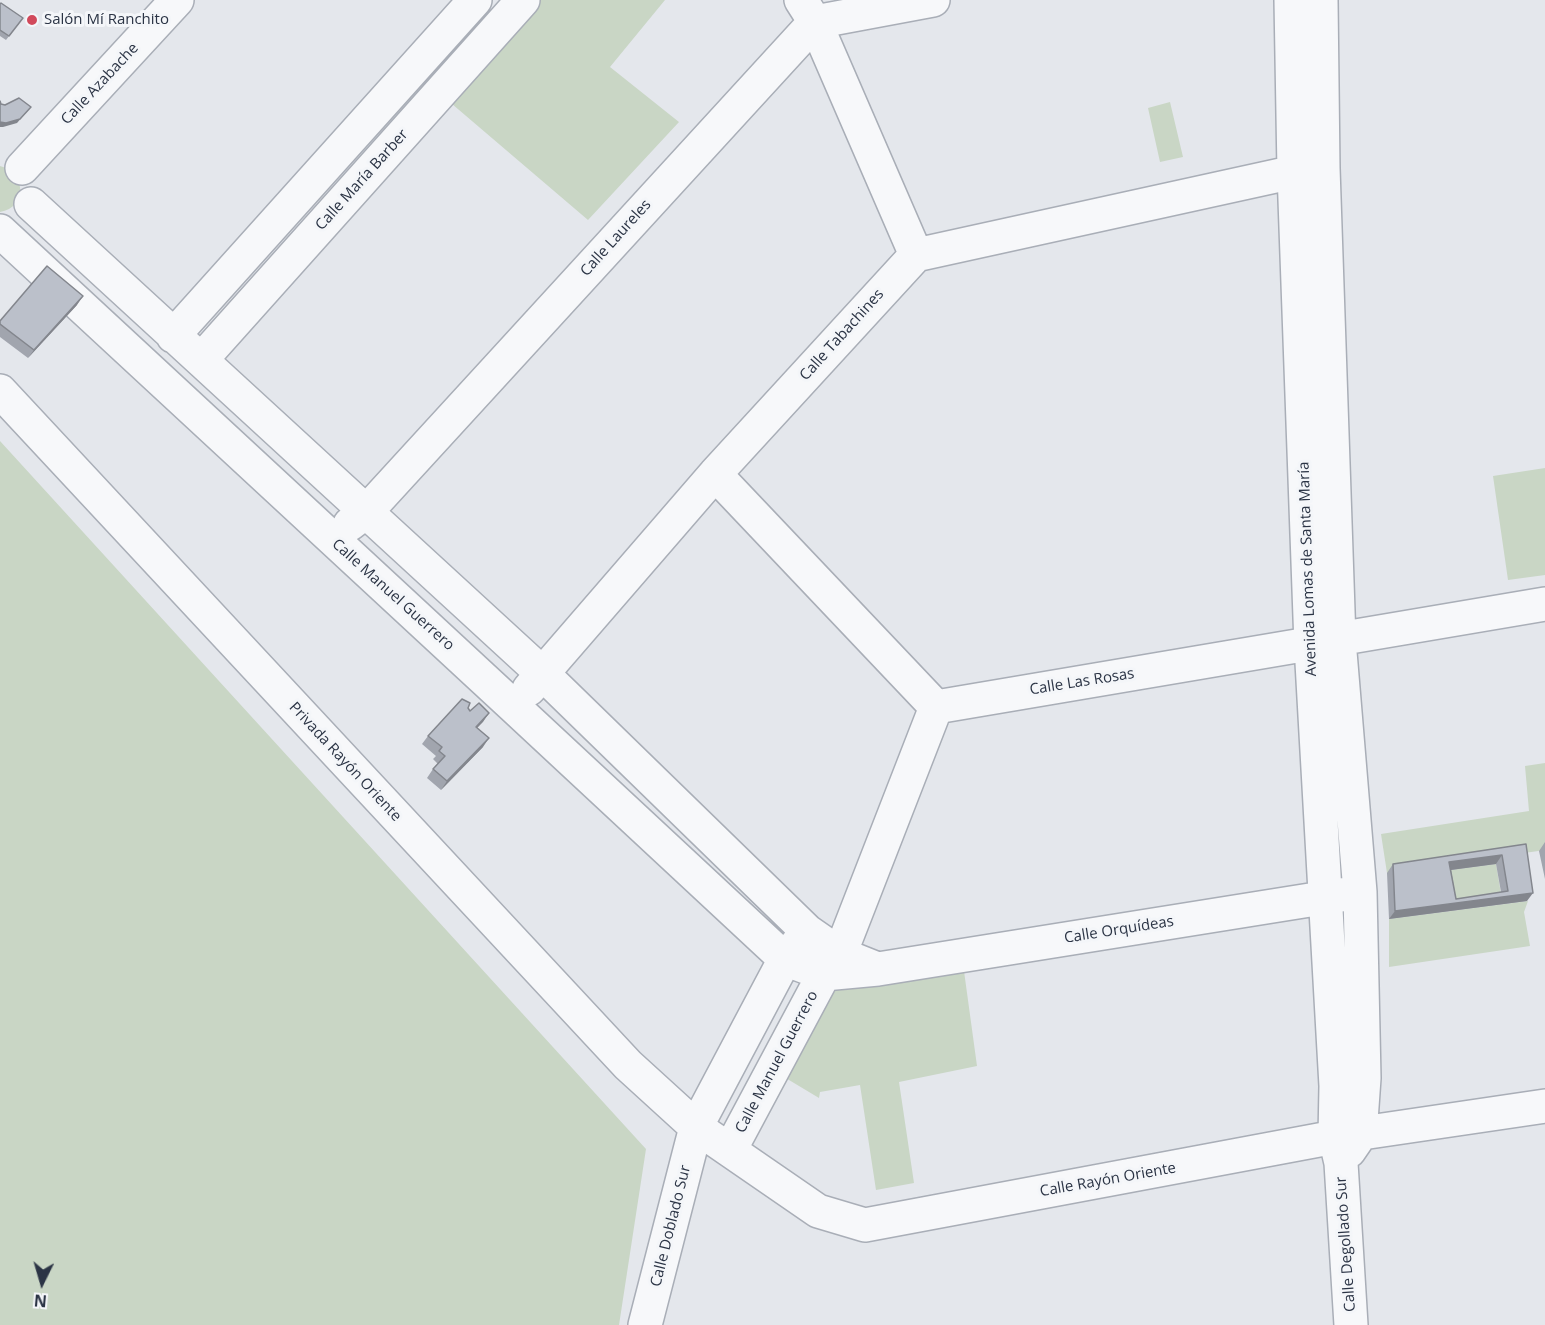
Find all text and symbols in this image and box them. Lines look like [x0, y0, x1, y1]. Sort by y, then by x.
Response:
place label: Salón Mí Ranchito [44, 11, 169, 29]
marker: Salón Mí Ranchito [25, 13, 39, 27]
street label: Calle Azabache [58, 40, 142, 128]
street label: Calle María Barber [312, 126, 412, 234]
street label: Calle Laureles [577, 196, 655, 280]
street label: Calle Tabachines [796, 286, 888, 384]
street label: Avenida Lomas de Santa María [1295, 461, 1321, 677]
street label: Calle Manuel Guerrero [328, 535, 458, 655]
street label: Calle Las Rosas [1028, 665, 1136, 699]
street label: Privada Rayón Oriente [285, 699, 405, 825]
street label: Calle Orquídeas [1063, 912, 1175, 948]
street label: Calle Manuel Guerrero [732, 988, 822, 1136]
street label: Calle Rayón Oriente [1039, 1159, 1177, 1201]
street label: Calle Doblado Sur [647, 1163, 695, 1289]
street label: Calle Degollado Sur [1332, 1176, 1360, 1312]
north arrow [12, 1253, 72, 1313]
text: N [33, 1289, 48, 1312]

